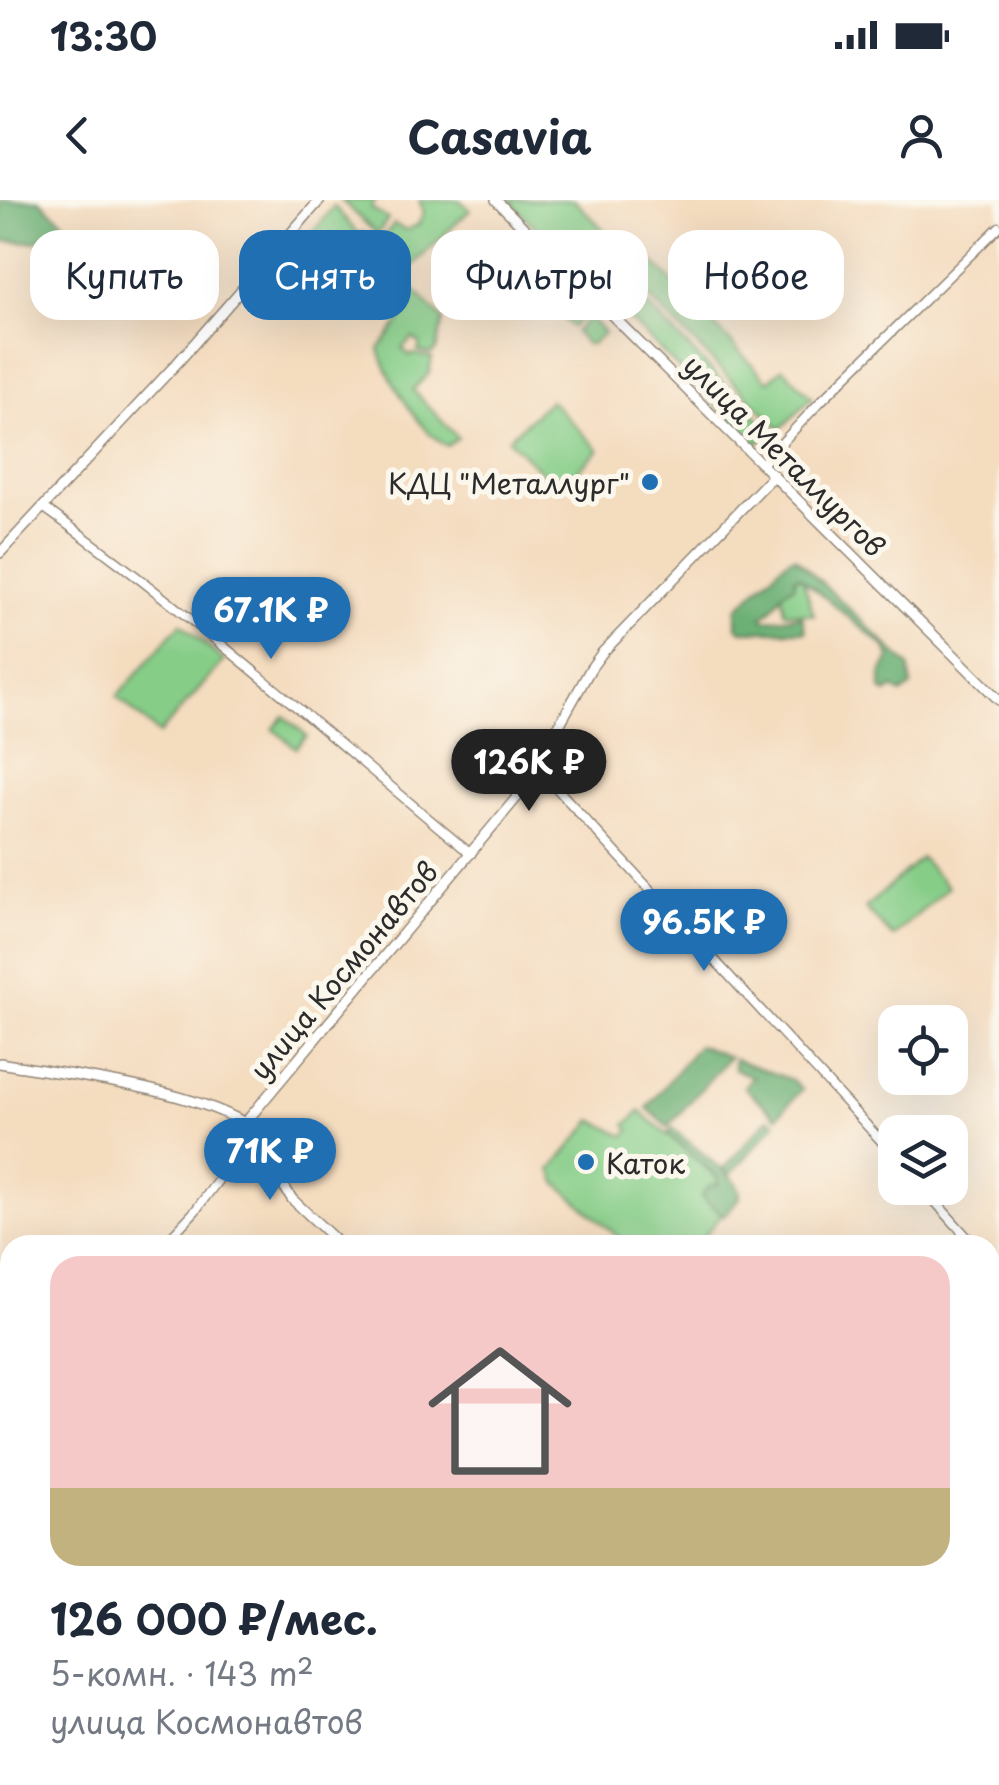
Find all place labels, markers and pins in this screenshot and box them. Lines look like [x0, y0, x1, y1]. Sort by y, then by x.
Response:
place label: КДЦ "Металлург" [388, 461, 630, 504]
marker: КДЦ "Металлург" [639, 471, 661, 493]
pin: 67.1K ₽ [179, 577, 363, 662]
pin: 126K ₽ [448, 729, 610, 814]
pin: 96.5K ₽ [612, 889, 796, 974]
pin: 71K ₽ [200, 1118, 340, 1203]
place label: Каток [606, 1141, 685, 1184]
marker: Каток [575, 1151, 597, 1173]

